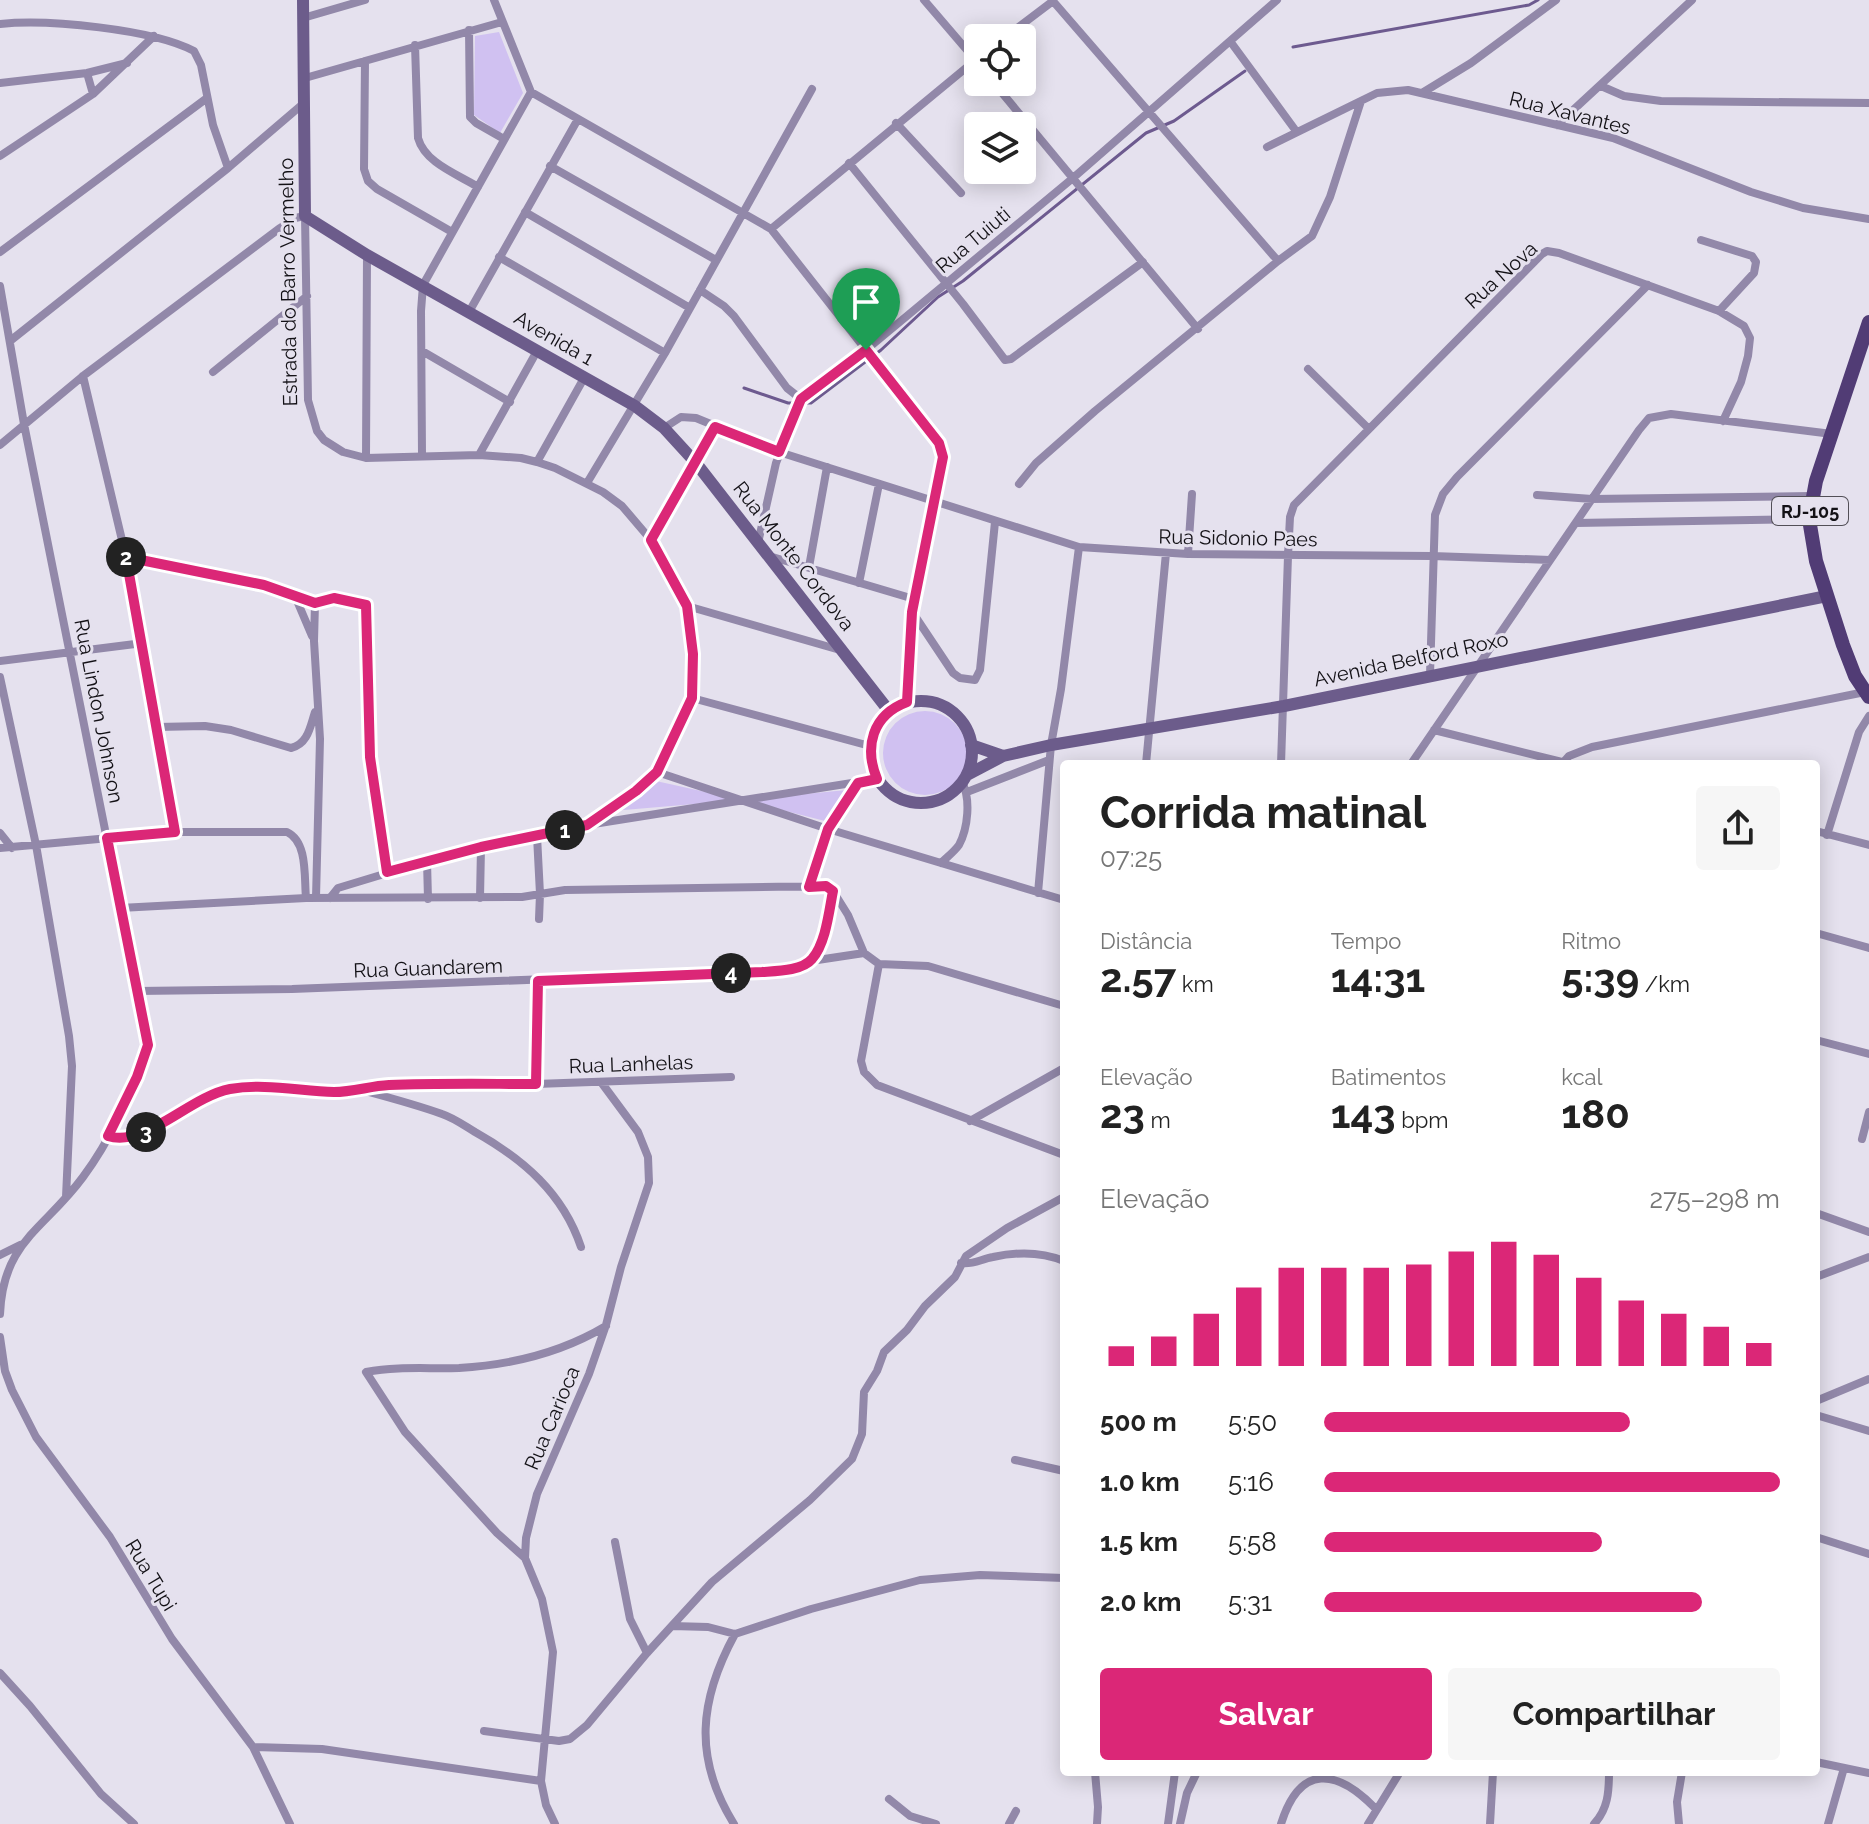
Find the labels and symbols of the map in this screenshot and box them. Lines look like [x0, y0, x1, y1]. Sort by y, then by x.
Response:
street label: Rua Xavantes [1507, 86, 1633, 140]
street label: Estrada do Barro Vermelho [274, 157, 302, 407]
street label: Rua Tuiuti [931, 202, 1015, 278]
street label: Rua Nova [1460, 236, 1542, 314]
pin [832, 268, 900, 350]
street label: Avenida 1 [510, 306, 598, 371]
street label: Rua Monte Cordova [728, 477, 860, 635]
road number: RJ-105 [1772, 497, 1848, 525]
street label: Rua Sidonio Paes [1158, 525, 1318, 551]
pin: 2 [106, 537, 146, 577]
street label: Rua Lindon Johnson [69, 617, 129, 805]
street label: Avenida Belford Roxo [1312, 627, 1510, 691]
pin: 1 [545, 810, 585, 850]
street label: Rua Guandarem [353, 953, 503, 983]
pin: 4 [711, 953, 751, 993]
street label: Rua Lanhelas [568, 1050, 694, 1078]
pin: 3 [126, 1112, 166, 1152]
street label: Rua Carioca [519, 1362, 585, 1474]
street label: Rua Tupi [120, 1535, 182, 1615]

